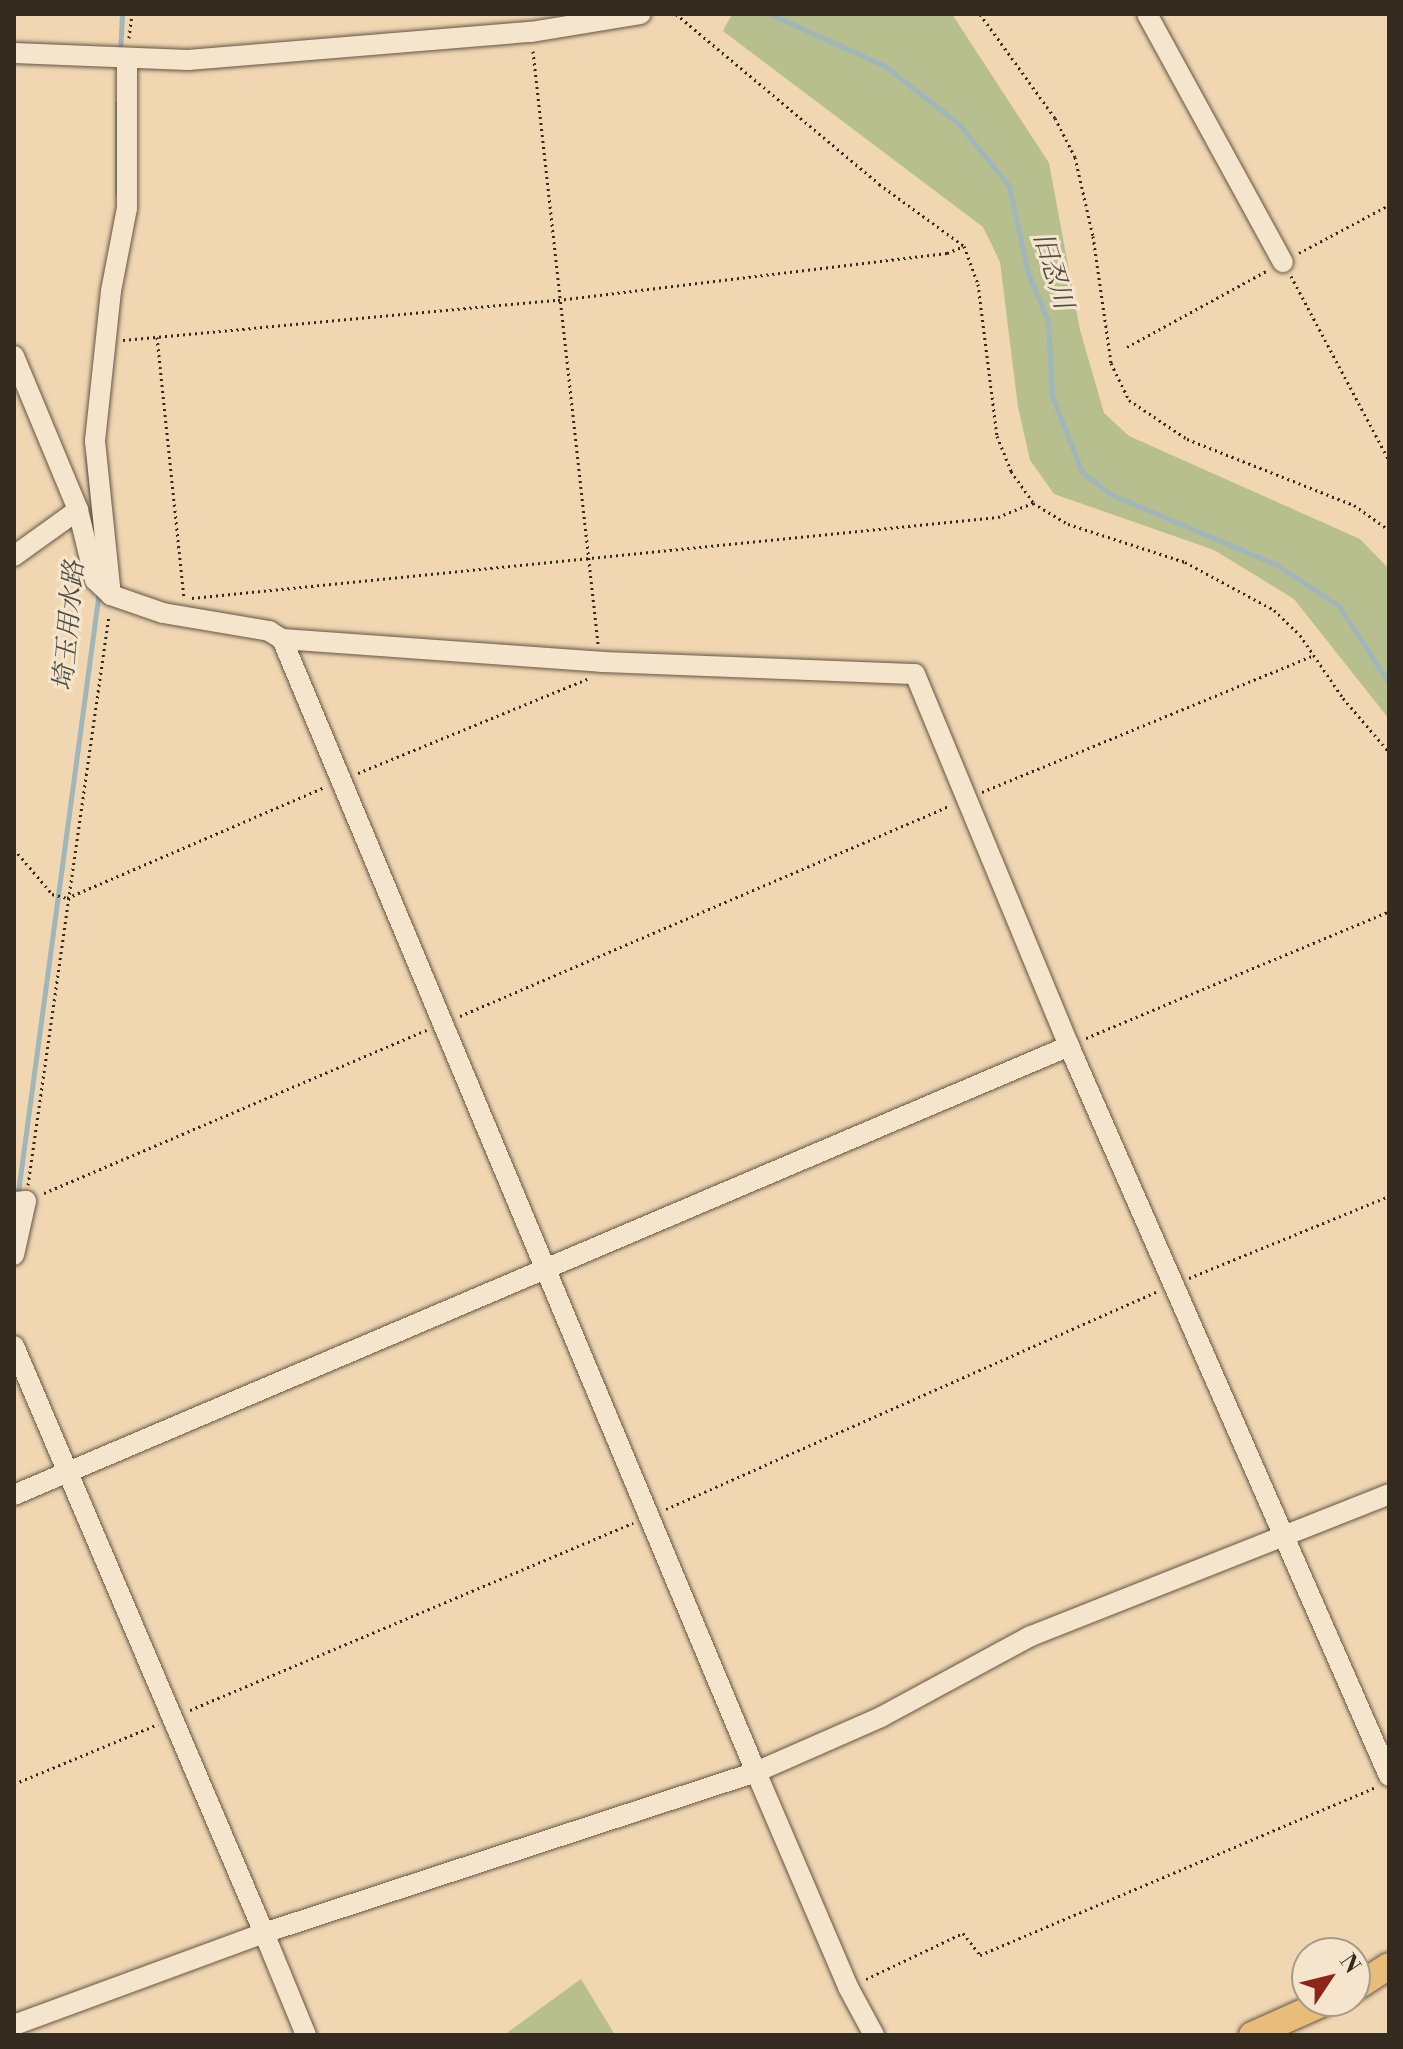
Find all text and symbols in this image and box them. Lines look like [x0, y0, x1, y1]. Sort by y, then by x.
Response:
water label: 旧忍川 [1026, 229, 1078, 313]
water label: 埼玉用水路 [49, 560, 91, 692]
north arrow [1291, 1937, 1371, 2017]
text: N [1333, 1949, 1365, 1979]

